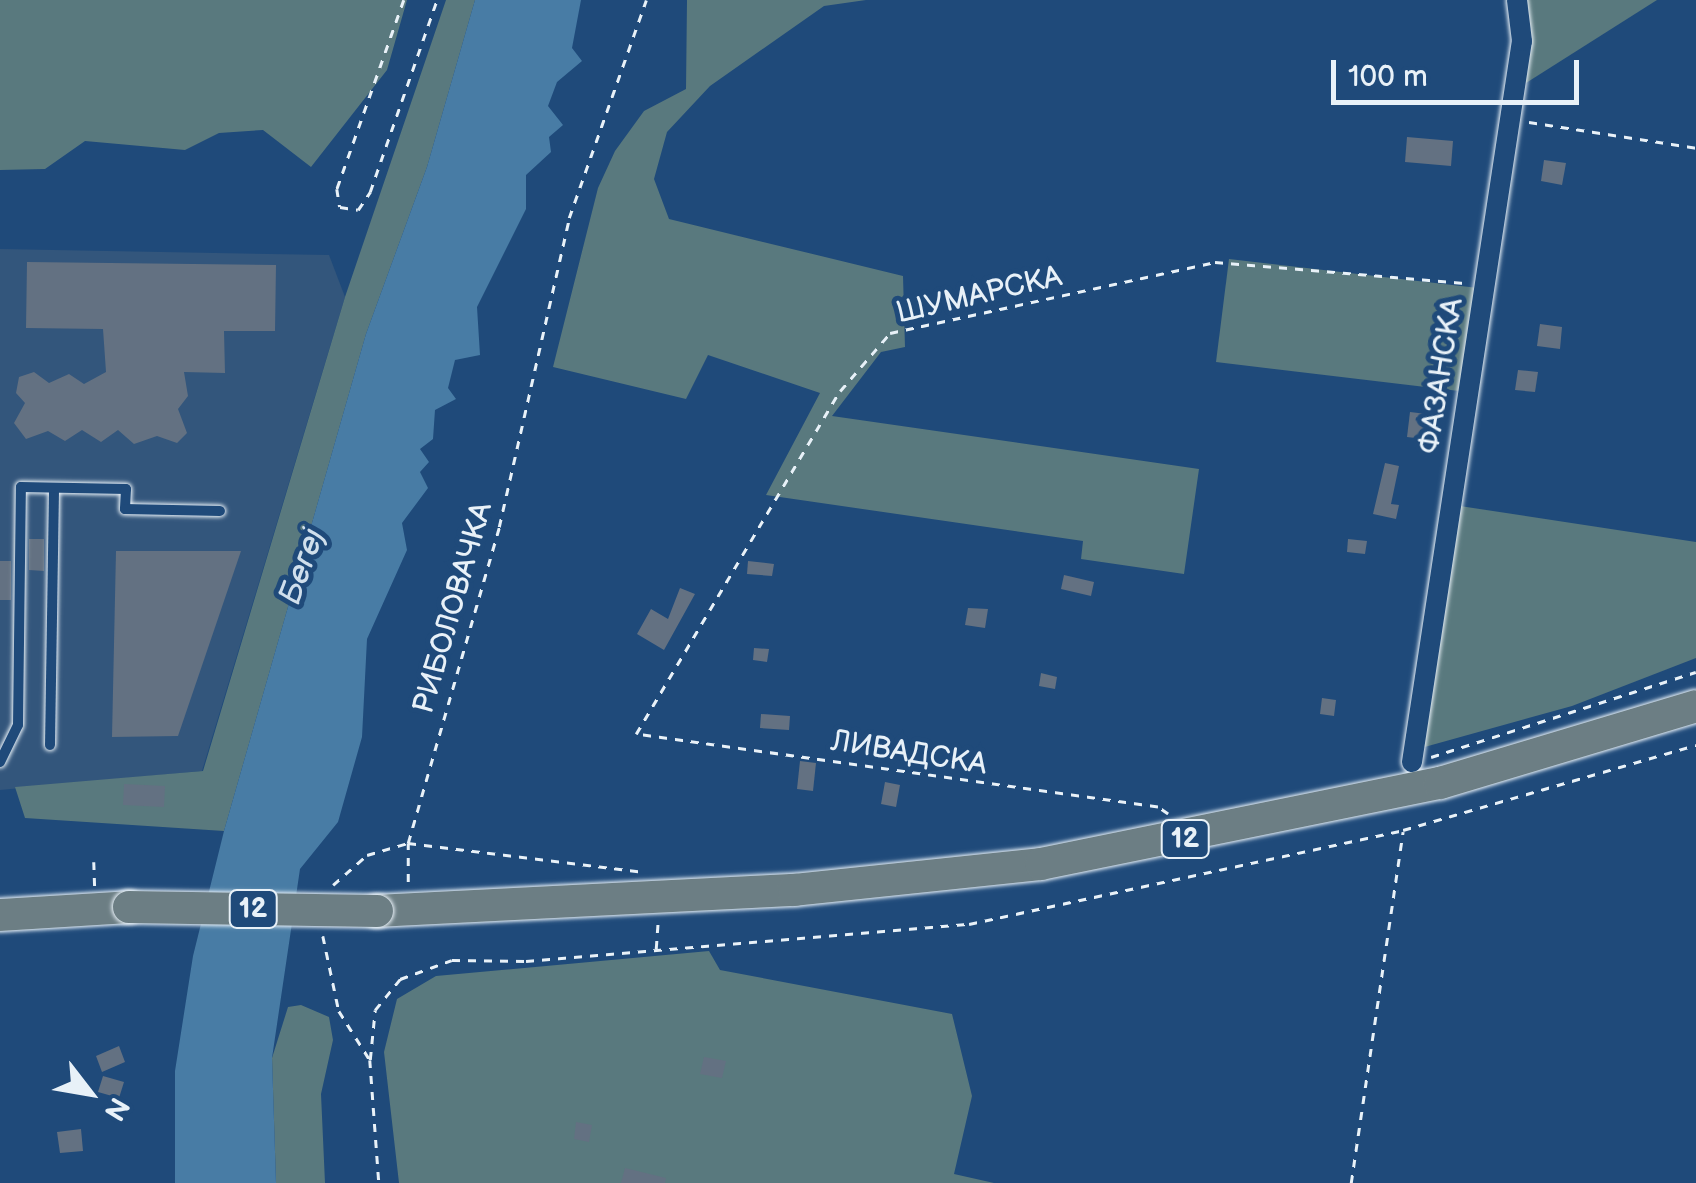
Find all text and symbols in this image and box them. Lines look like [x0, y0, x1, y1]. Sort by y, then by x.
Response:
scale bar [1336, 40, 1584, 102]
text: 100 m [1348, 59, 1428, 95]
street label: ШУМАРСКА [893, 258, 1065, 332]
street label: ФАЗАНСКА [1411, 296, 1471, 456]
street label: РИБОЛОВАЧКА [406, 498, 500, 718]
water label: Бегеј [272, 524, 334, 610]
street label: ЛИВАДСКА [829, 723, 989, 783]
road number: 12 [1160, 816, 1210, 862]
road number: 12 [228, 886, 278, 932]
north arrow [40, 1043, 140, 1143]
text: N [97, 1091, 136, 1126]

